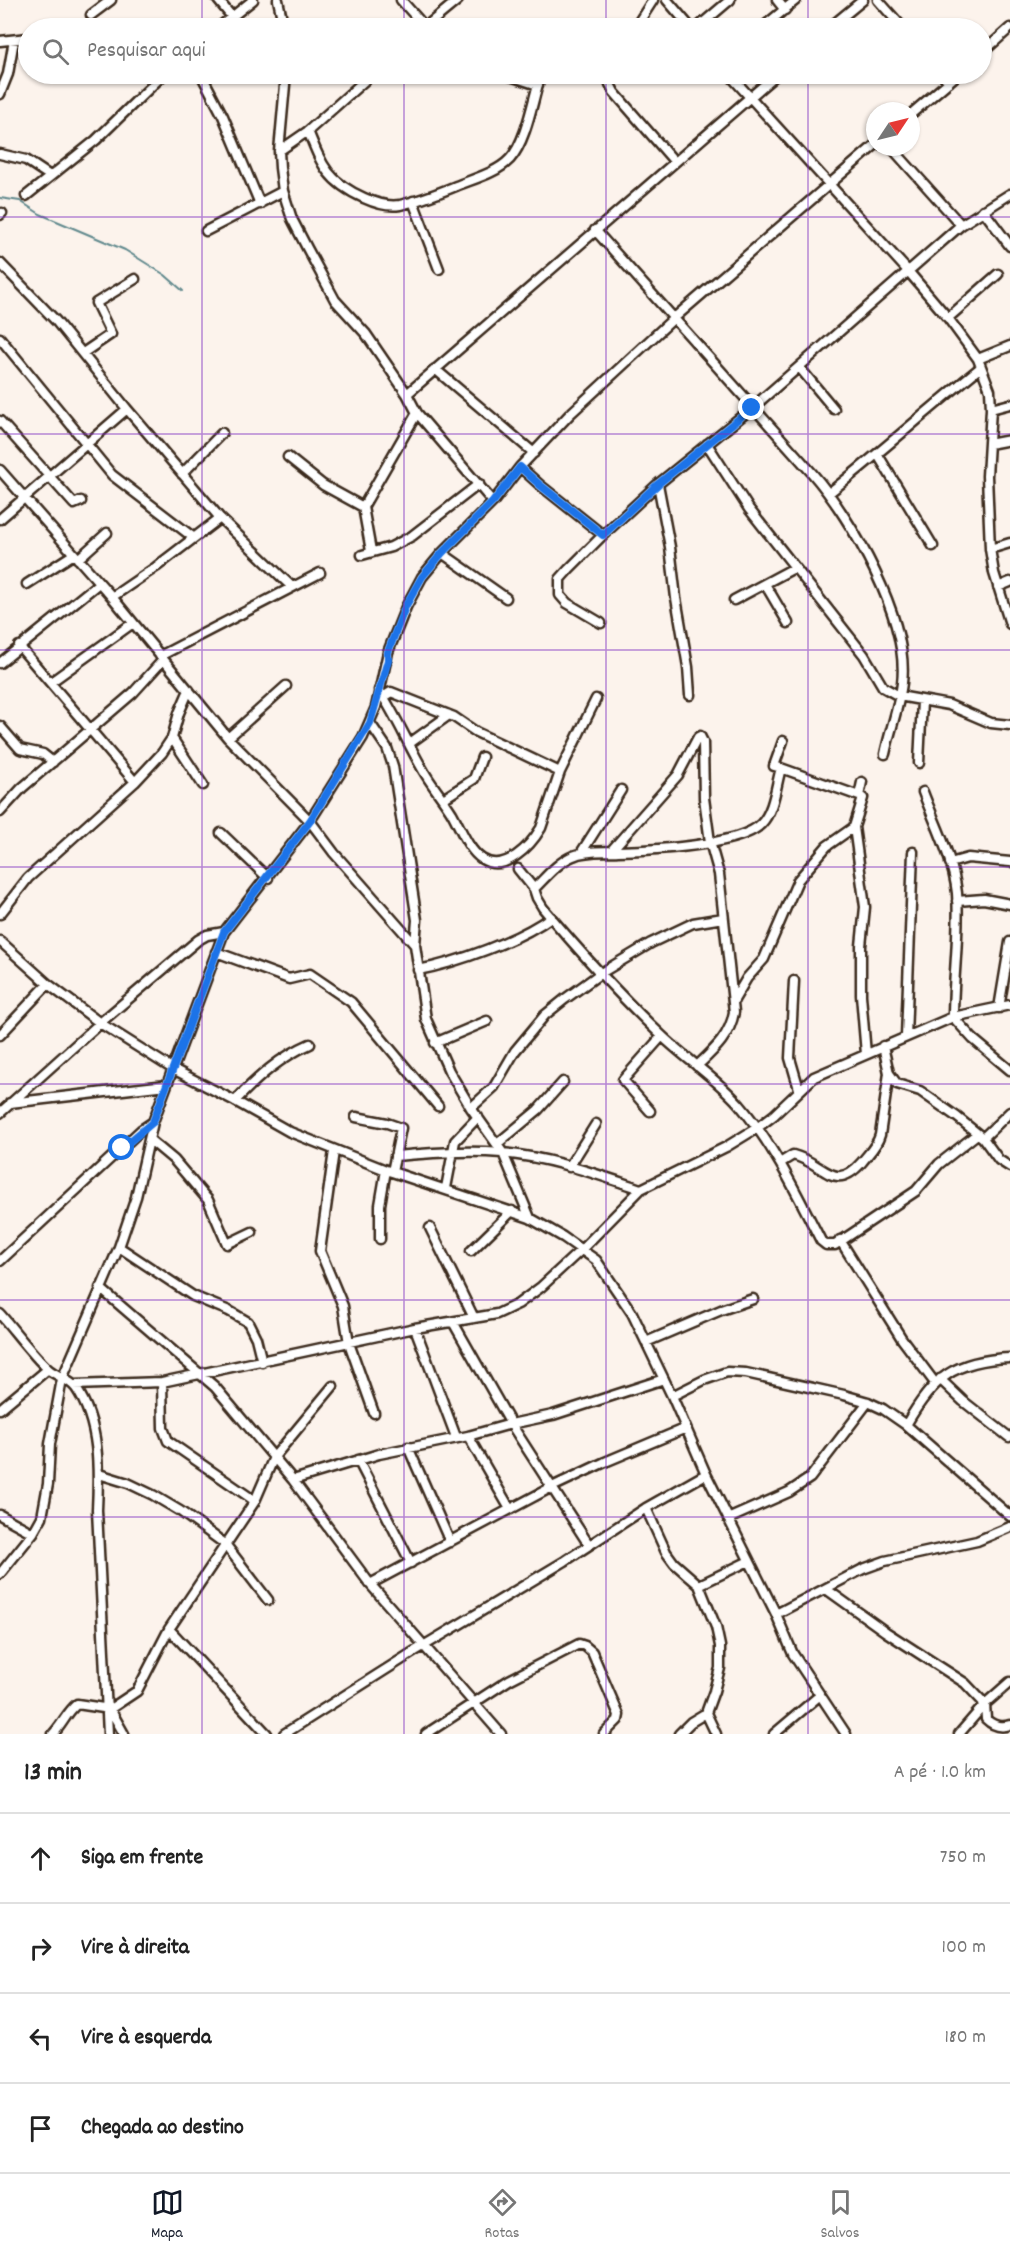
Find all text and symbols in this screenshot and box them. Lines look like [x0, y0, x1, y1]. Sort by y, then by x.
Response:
search box [18, 18, 992, 84]
icon: search [39, 35, 72, 68]
text: Pesquisar aqui [87, 36, 206, 67]
north arrow [866, 102, 920, 156]
route end [738, 394, 764, 420]
route start [108, 1134, 134, 1160]
text: 13 min [24, 1755, 82, 1792]
text: A pé · 1.0 km [894, 1759, 986, 1787]
icon: ahead [24, 1842, 57, 1875]
text: Siga em frente [81, 1843, 203, 1874]
text: 750 m [940, 1844, 986, 1872]
icon: right [24, 1932, 57, 1965]
text: Vire à direita [81, 1933, 189, 1964]
text: 100 m [942, 1934, 986, 1962]
icon: left [24, 2022, 57, 2055]
text: Vire à esquerda [81, 2023, 211, 2054]
text: 180 m [944, 2024, 986, 2052]
icon: arrive [24, 2112, 57, 2145]
text: Chegada ao destino [81, 2113, 244, 2144]
tab: Mapa [151, 2186, 184, 2245]
tab: Rotas [485, 2186, 520, 2245]
tab: Salvos [821, 2186, 859, 2245]

